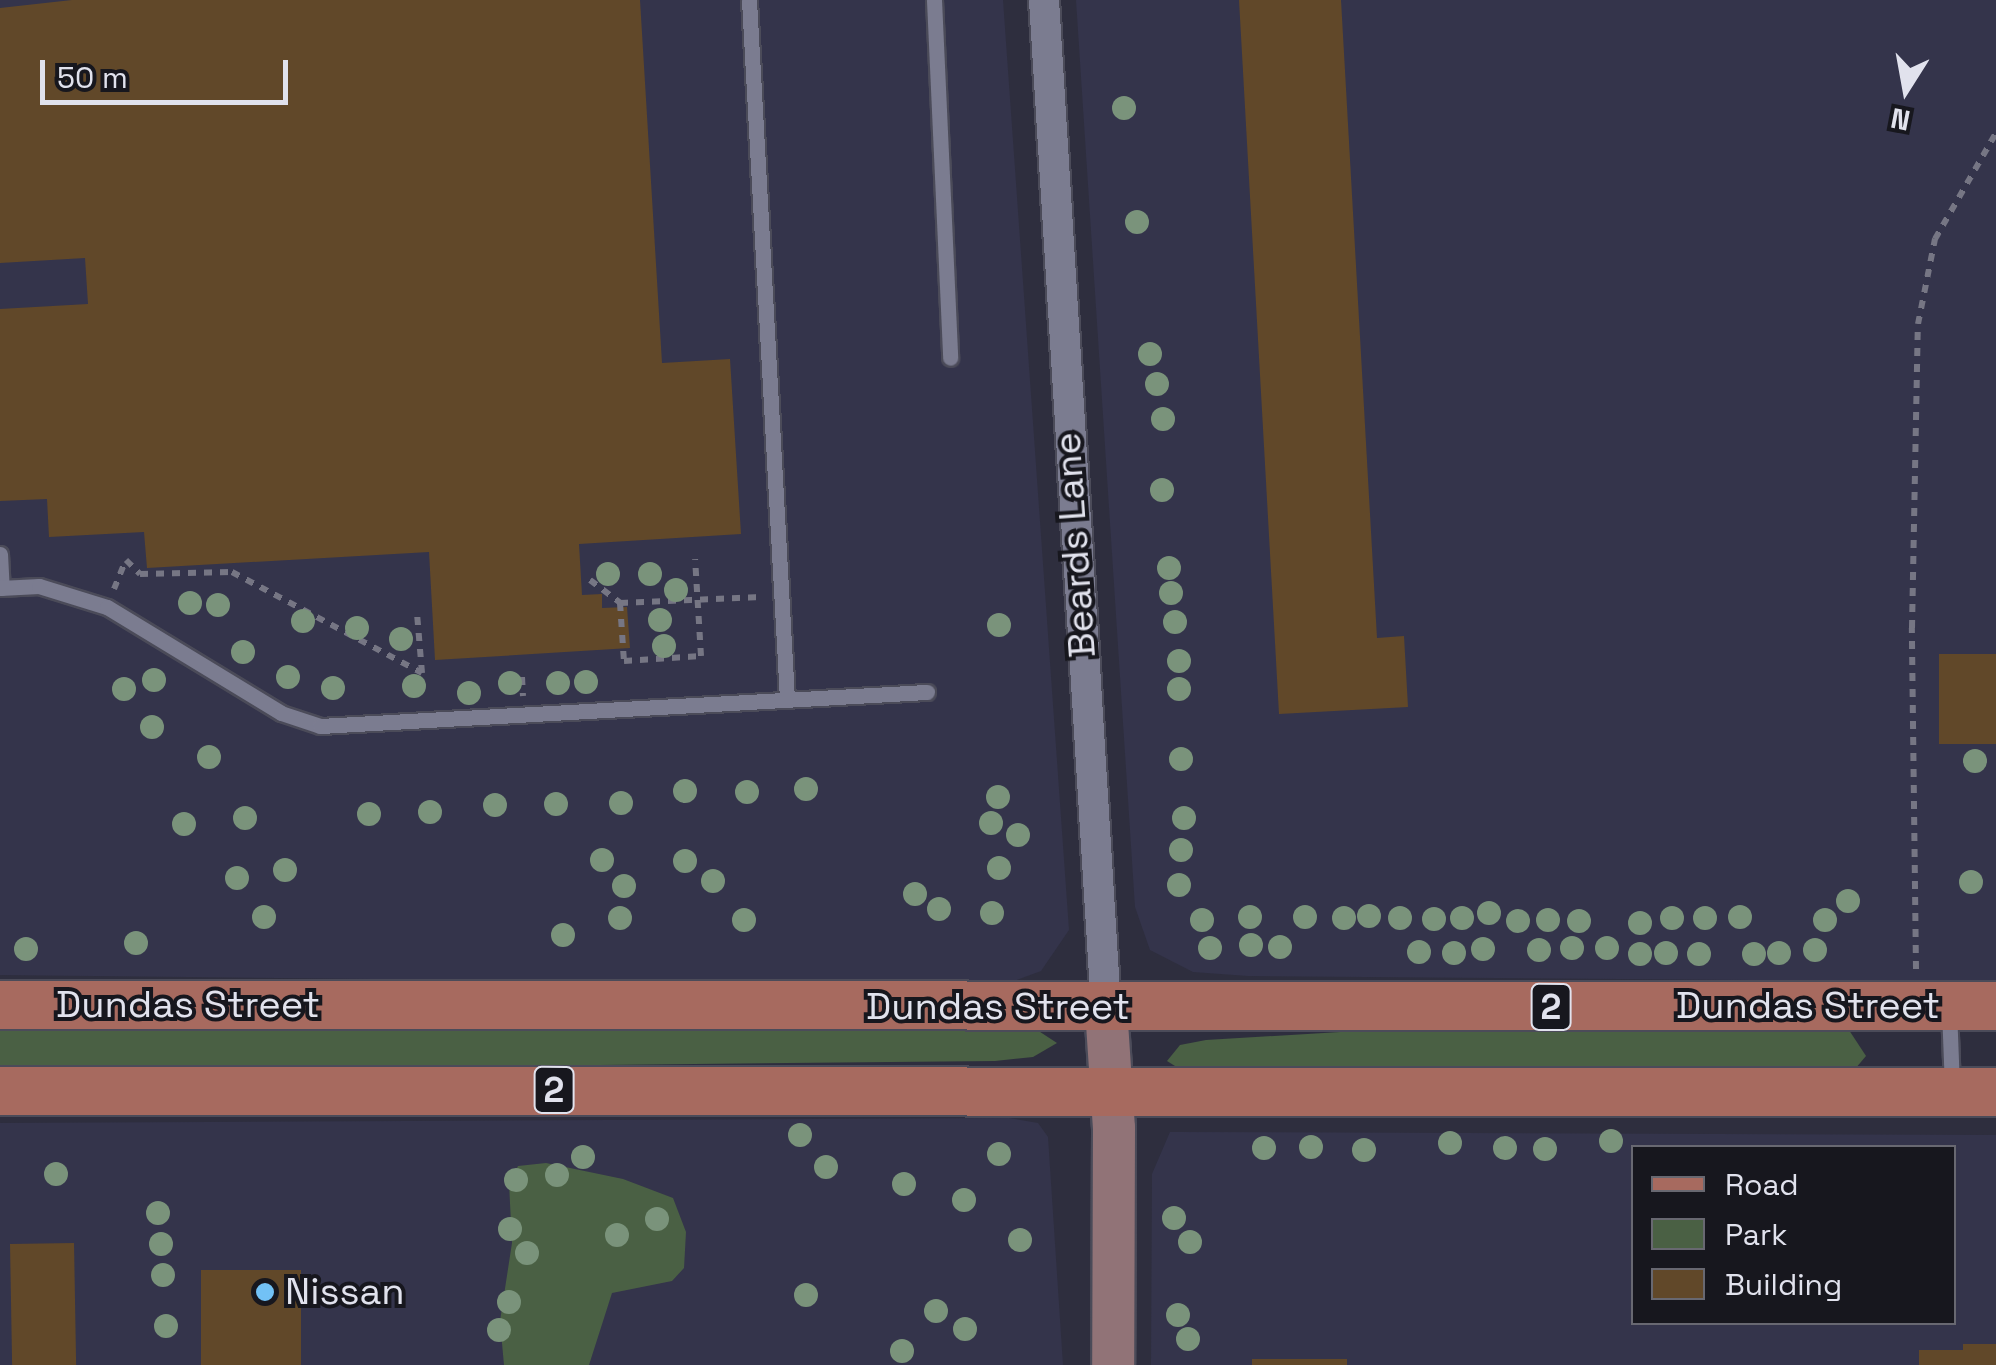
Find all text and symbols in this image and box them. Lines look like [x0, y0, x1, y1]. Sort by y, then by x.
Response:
scale bar [45, 40, 292, 102]
north arrow [1856, 40, 1956, 140]
text: 50 m [57, 58, 128, 97]
text: N [1888, 100, 1913, 139]
street label: Beards Lane [1044, 431, 1106, 659]
road number: 2 [1528, 977, 1574, 1037]
street label: Dundas Street [56, 982, 320, 1028]
street label: Dundas Street [1676, 983, 1940, 1029]
street label: Dundas Street [866, 984, 1130, 1030]
road number: 2 [532, 1060, 576, 1120]
legend [1631, 1145, 1956, 1325]
text: Road [1725, 1165, 1799, 1204]
text: Park [1725, 1215, 1787, 1254]
text: Building [1725, 1265, 1842, 1304]
place label: Nissan [285, 1269, 405, 1315]
marker: Nissan [254, 1281, 276, 1303]

